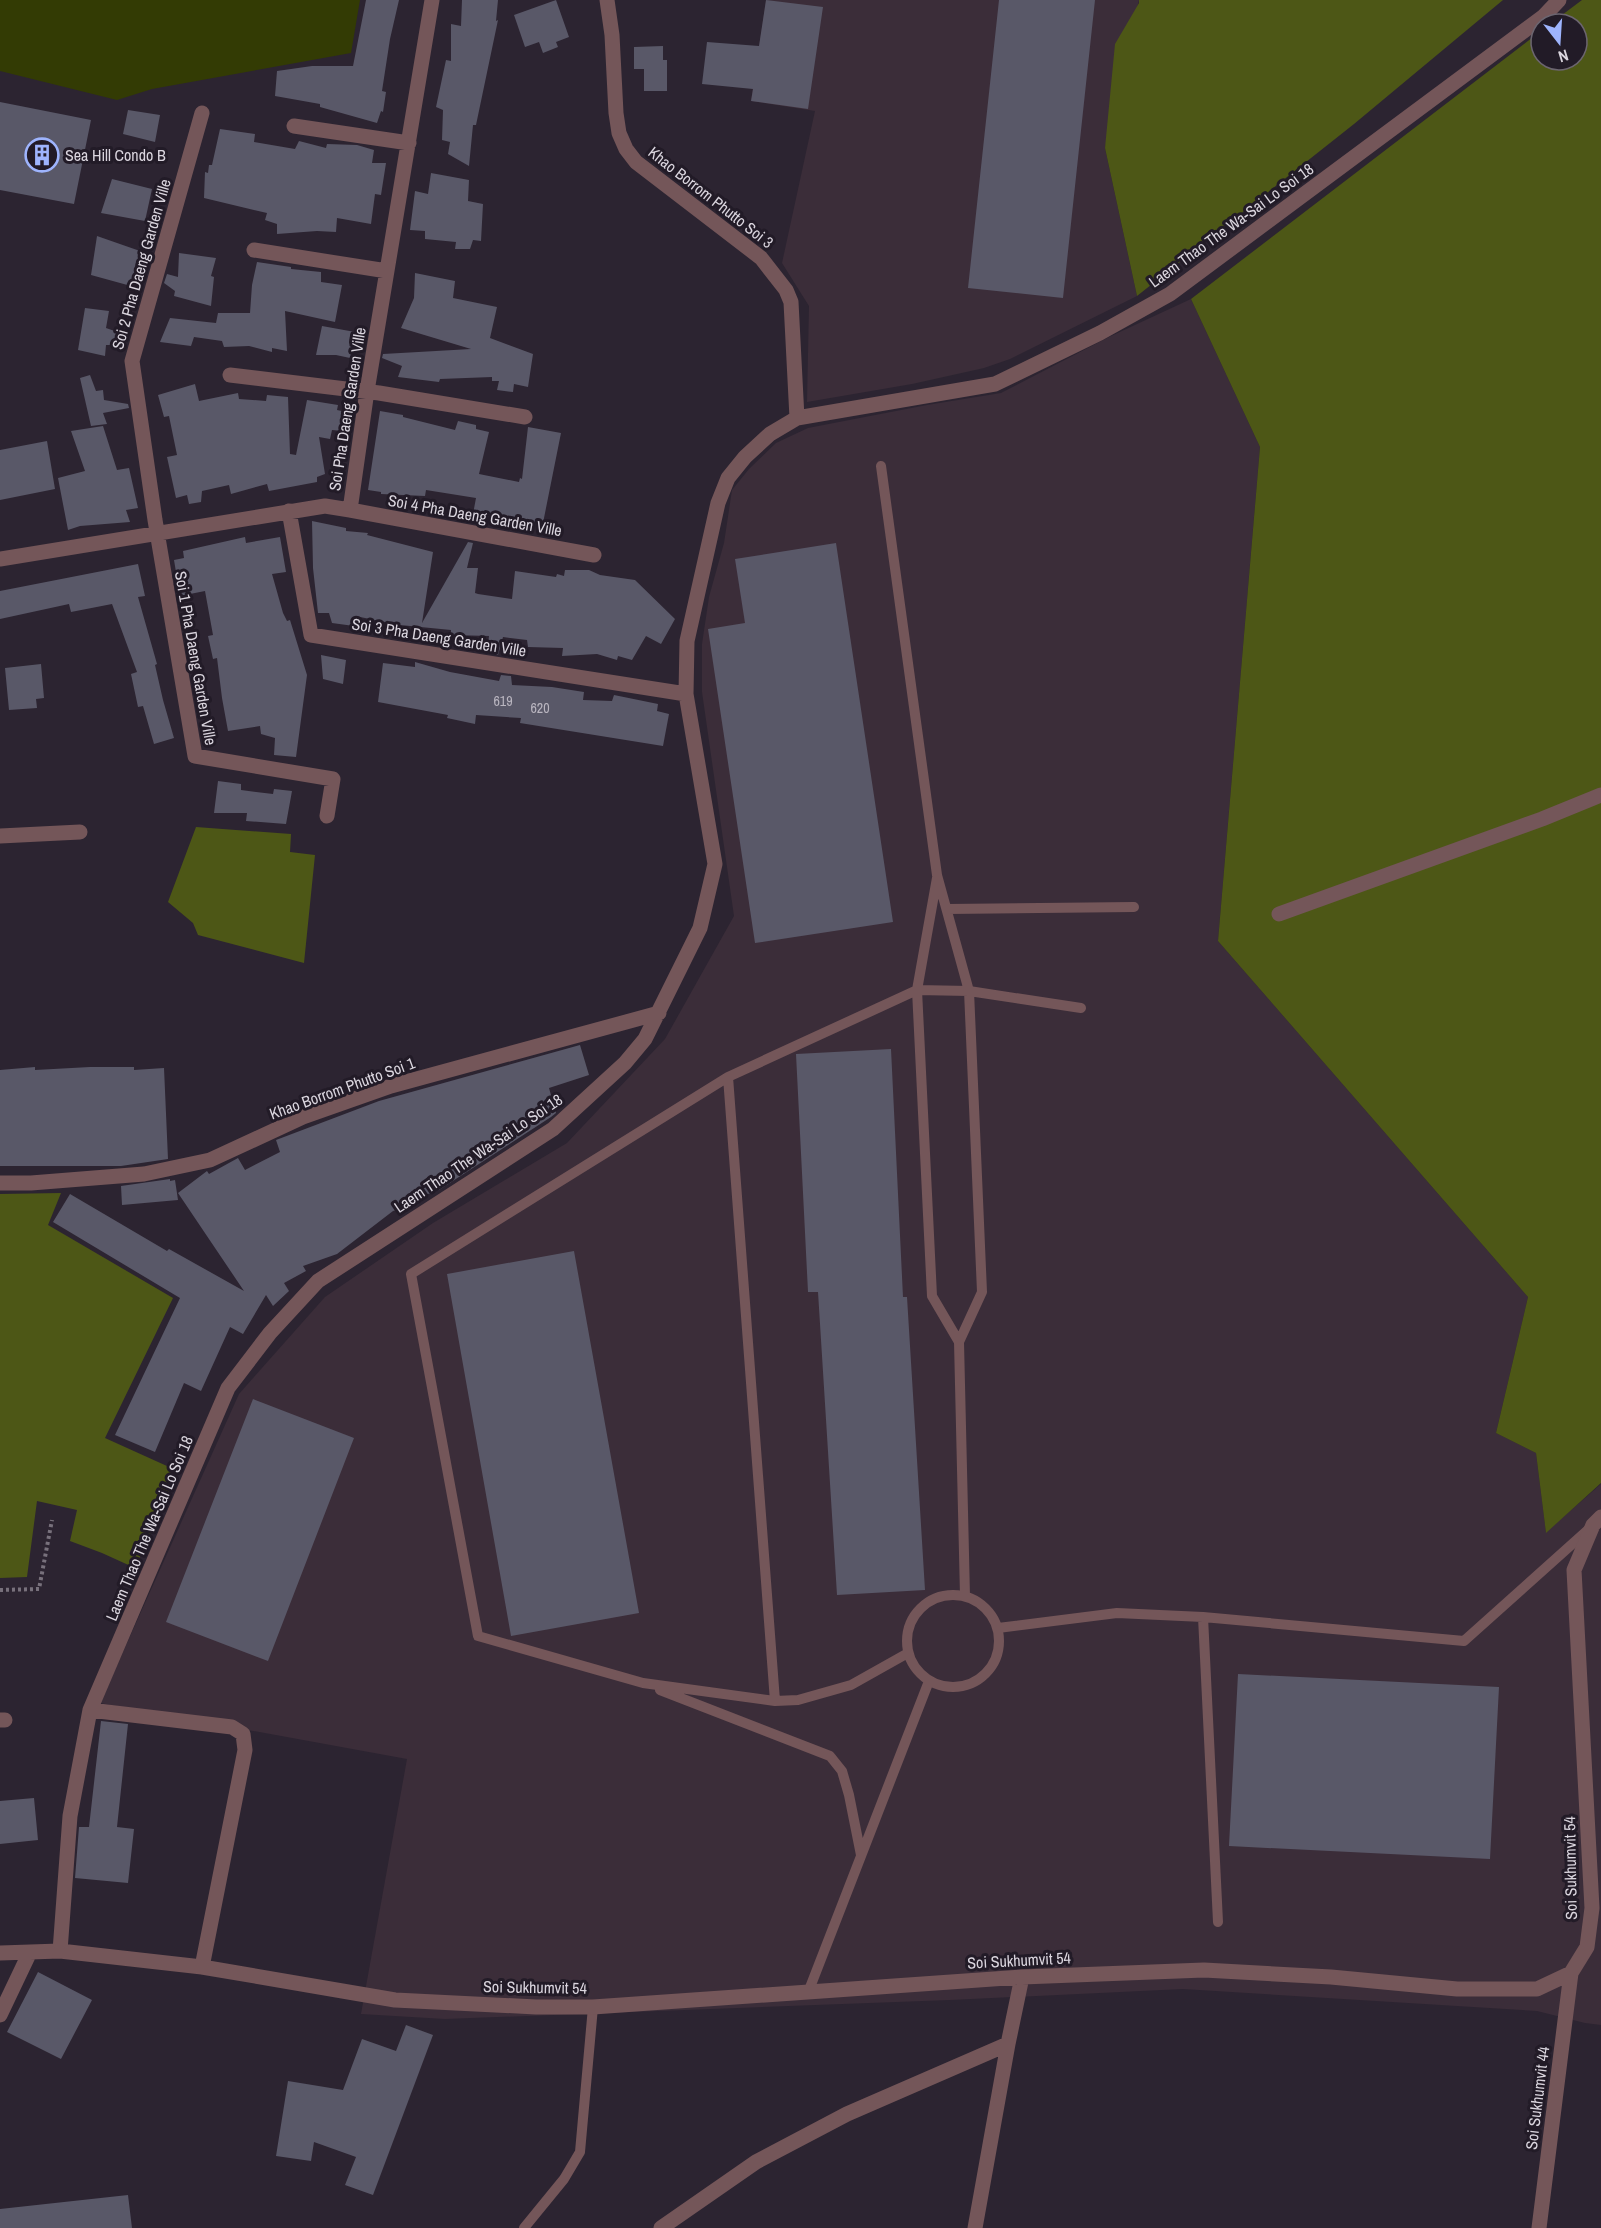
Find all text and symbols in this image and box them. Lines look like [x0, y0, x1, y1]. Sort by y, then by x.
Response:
north arrow [1529, 12, 1589, 72]
text: N [1556, 44, 1571, 68]
building icon: Sea Hill Condo B [24, 137, 60, 173]
street label: Khao Borrom Phutto Soi 3 [644, 141, 778, 253]
place label: Sea Hill Condo B [65, 144, 166, 166]
street label: Laem Thao The Wa-Sai Lo Soi 18 [1144, 158, 1318, 292]
street label: Soi 2 Pha Daeng Garden Ville [106, 176, 176, 352]
street label: Soi Pha Daeng Garden Ville [323, 326, 371, 492]
street label: Soi 4 Pha Daeng Garden Ville [386, 489, 564, 541]
street label: Soi 1 Pha Daeng Garden Ville [170, 569, 222, 747]
street label: Soi 3 Pha Daeng Garden Ville [350, 612, 528, 662]
house number: 619 [493, 692, 513, 710]
house number: 620 [530, 699, 550, 717]
street label: Khao Borrom Phutto Soi 1 [266, 1051, 418, 1125]
street label: Laem Thao The Wa-Sai Lo Soi 18 [389, 1088, 567, 1218]
street label: Laem Thao The Wa-Sai Lo Soi 18 [100, 1432, 198, 1624]
street label: Soi Sukhumvit 54 [1558, 1816, 1582, 1920]
street label: Soi Sukhumvit 54 [967, 1946, 1071, 1974]
street label: Soi Sukhumvit 54 [483, 1975, 587, 1999]
street label: Soi Sukhumvit 44 [1520, 2045, 1554, 2151]

